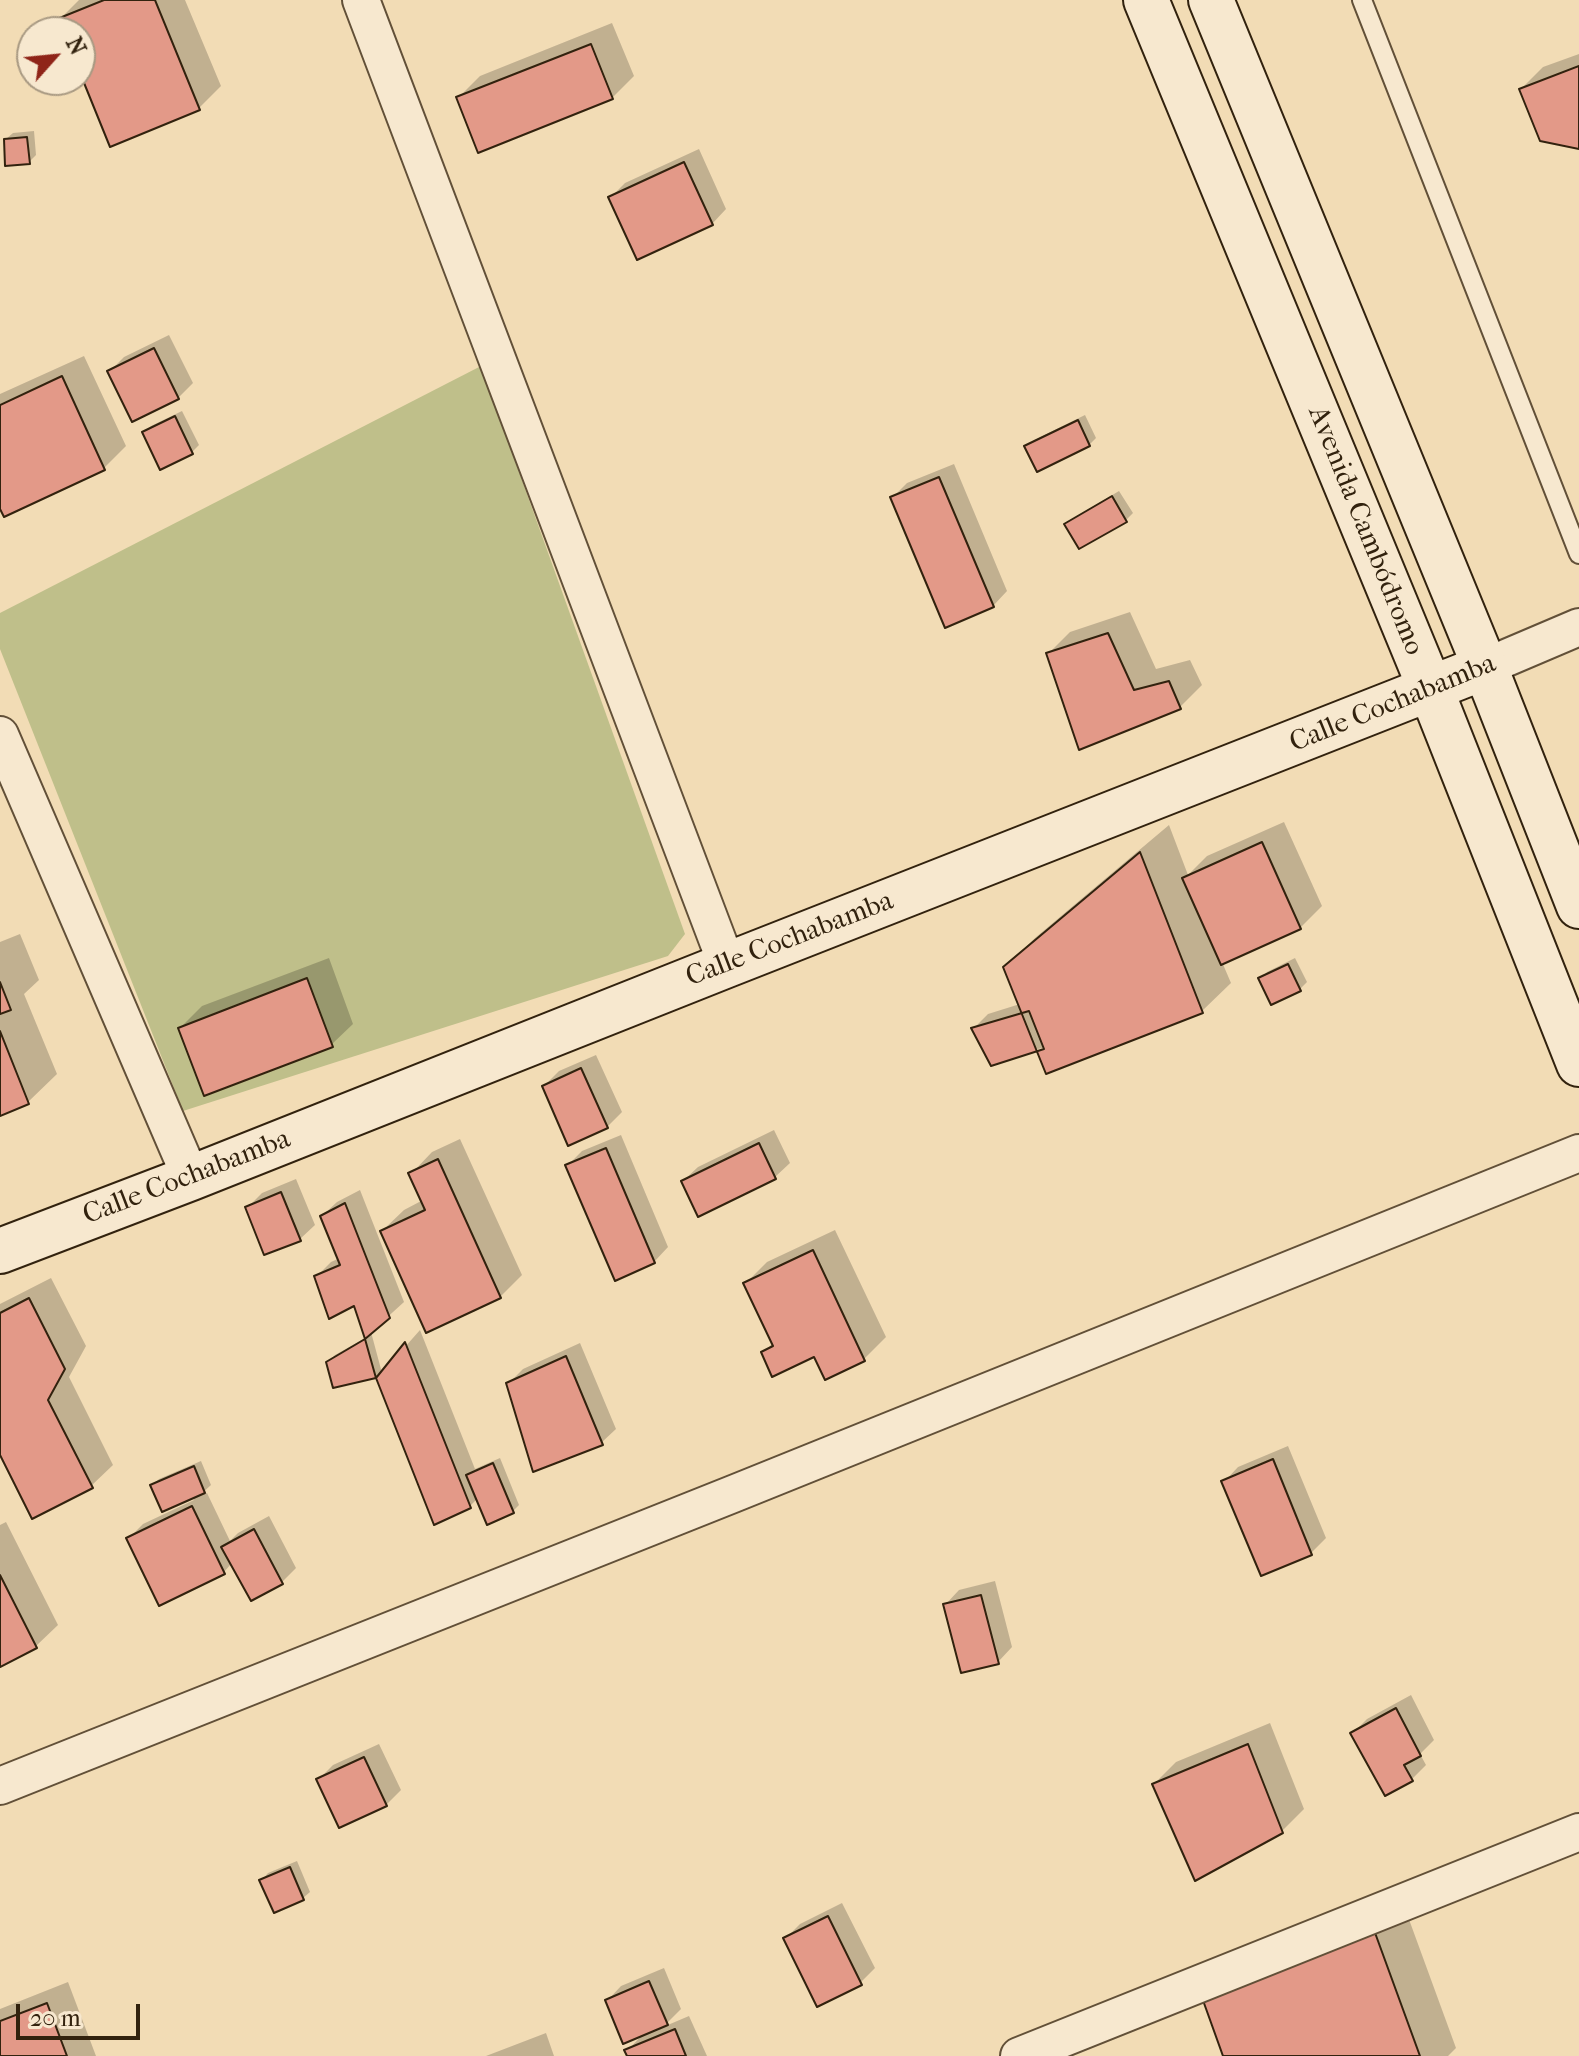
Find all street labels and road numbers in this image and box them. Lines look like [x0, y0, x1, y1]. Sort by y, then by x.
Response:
street label: Avenida Cambódromo [1300, 402, 1430, 660]
street label: Calle Cochabamba [1285, 647, 1501, 761]
street label: Calle Cochabamba [682, 885, 898, 995]
street label: Calle Cochabamba [79, 1123, 295, 1233]

